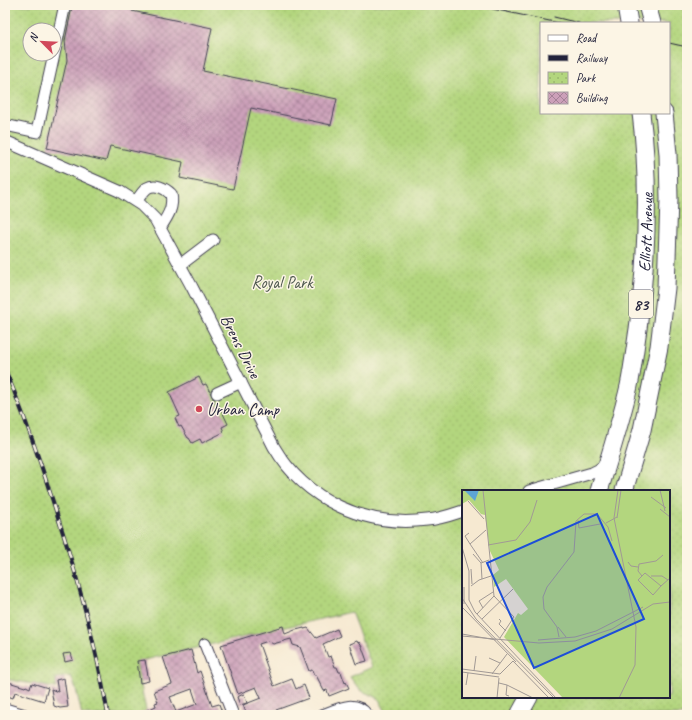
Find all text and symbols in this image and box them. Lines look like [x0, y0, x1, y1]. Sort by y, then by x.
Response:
north arrow [22, 22, 62, 62]
legend [540, 22, 670, 114]
text: N [25, 30, 42, 44]
text: Road [576, 30, 598, 46]
text: Railway [576, 50, 608, 66]
text: Park [576, 70, 597, 86]
text: Building [576, 90, 608, 106]
street label: Elliott Avenue [634, 191, 657, 272]
park label: Royal Park [252, 272, 314, 293]
road number: 83 [629, 290, 653, 318]
street label: Brens Drive [216, 311, 266, 383]
place label: Urban Camp [207, 399, 280, 420]
marker: Urban Camp [194, 404, 204, 414]
inset map [462, 490, 670, 698]

